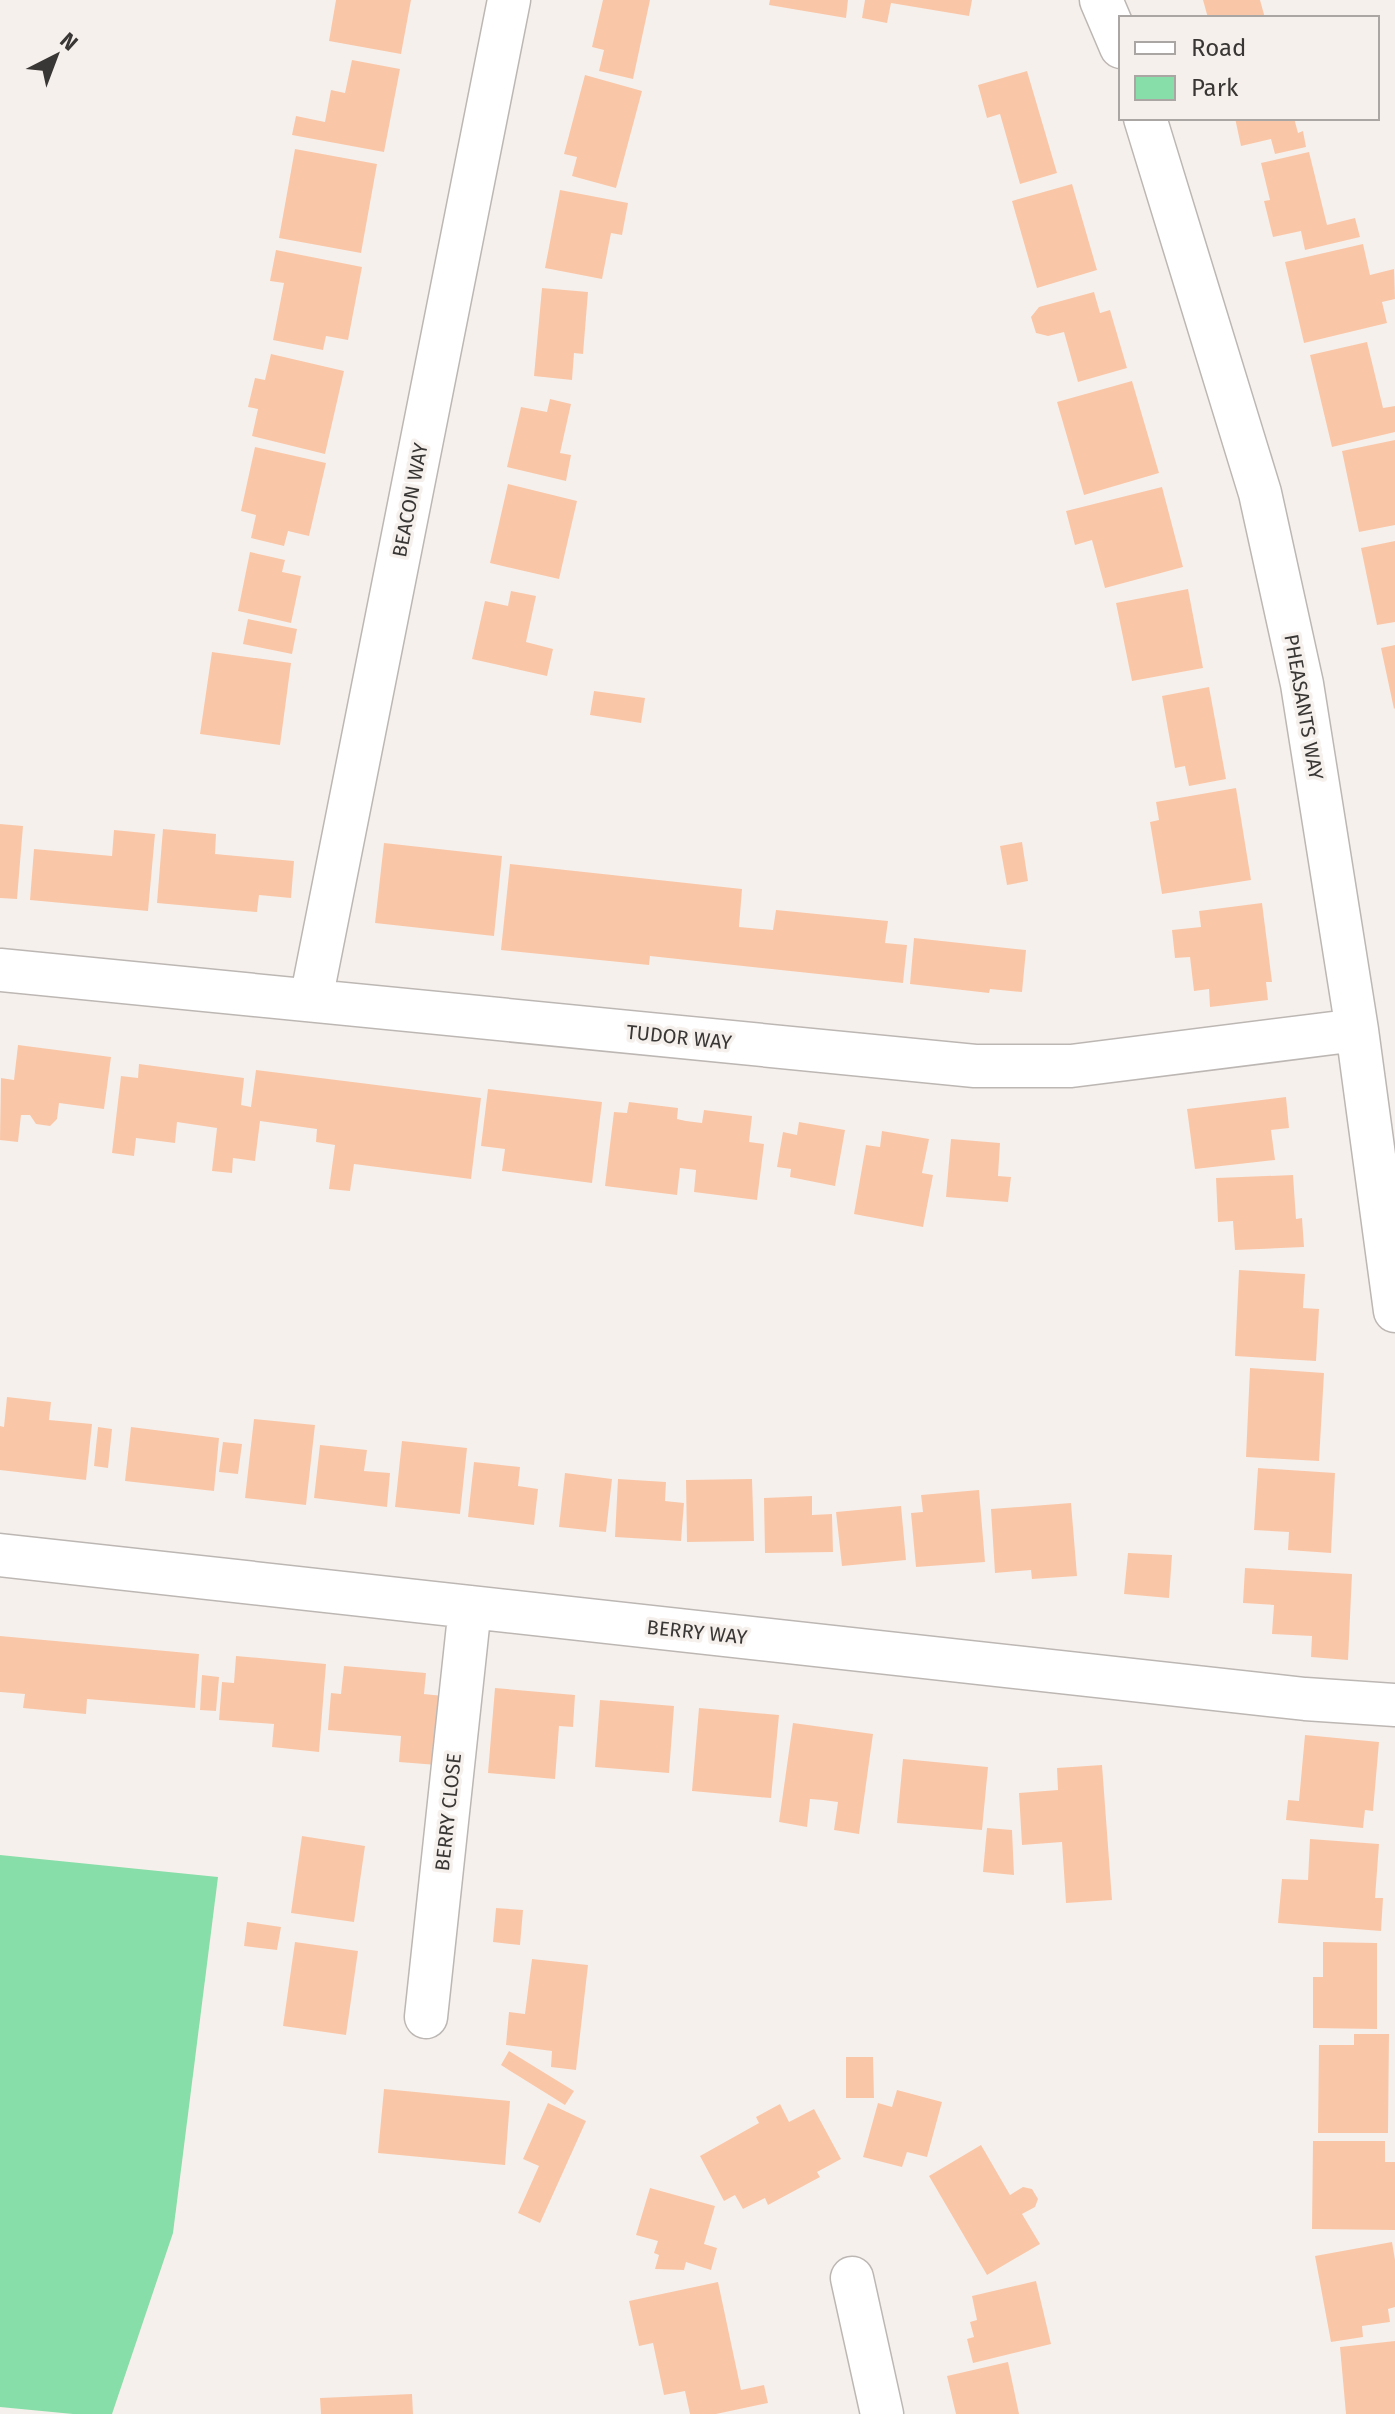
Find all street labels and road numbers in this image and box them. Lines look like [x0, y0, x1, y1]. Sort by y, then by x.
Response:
street label: BEACON WAY [387, 441, 433, 559]
street label: PHEASANTS WAY [1279, 632, 1329, 782]
street label: TUDOR WAY [625, 1020, 733, 1054]
street label: BERRY WAY [646, 1615, 748, 1649]
street label: BERRY CLOSE [430, 1752, 466, 1872]

